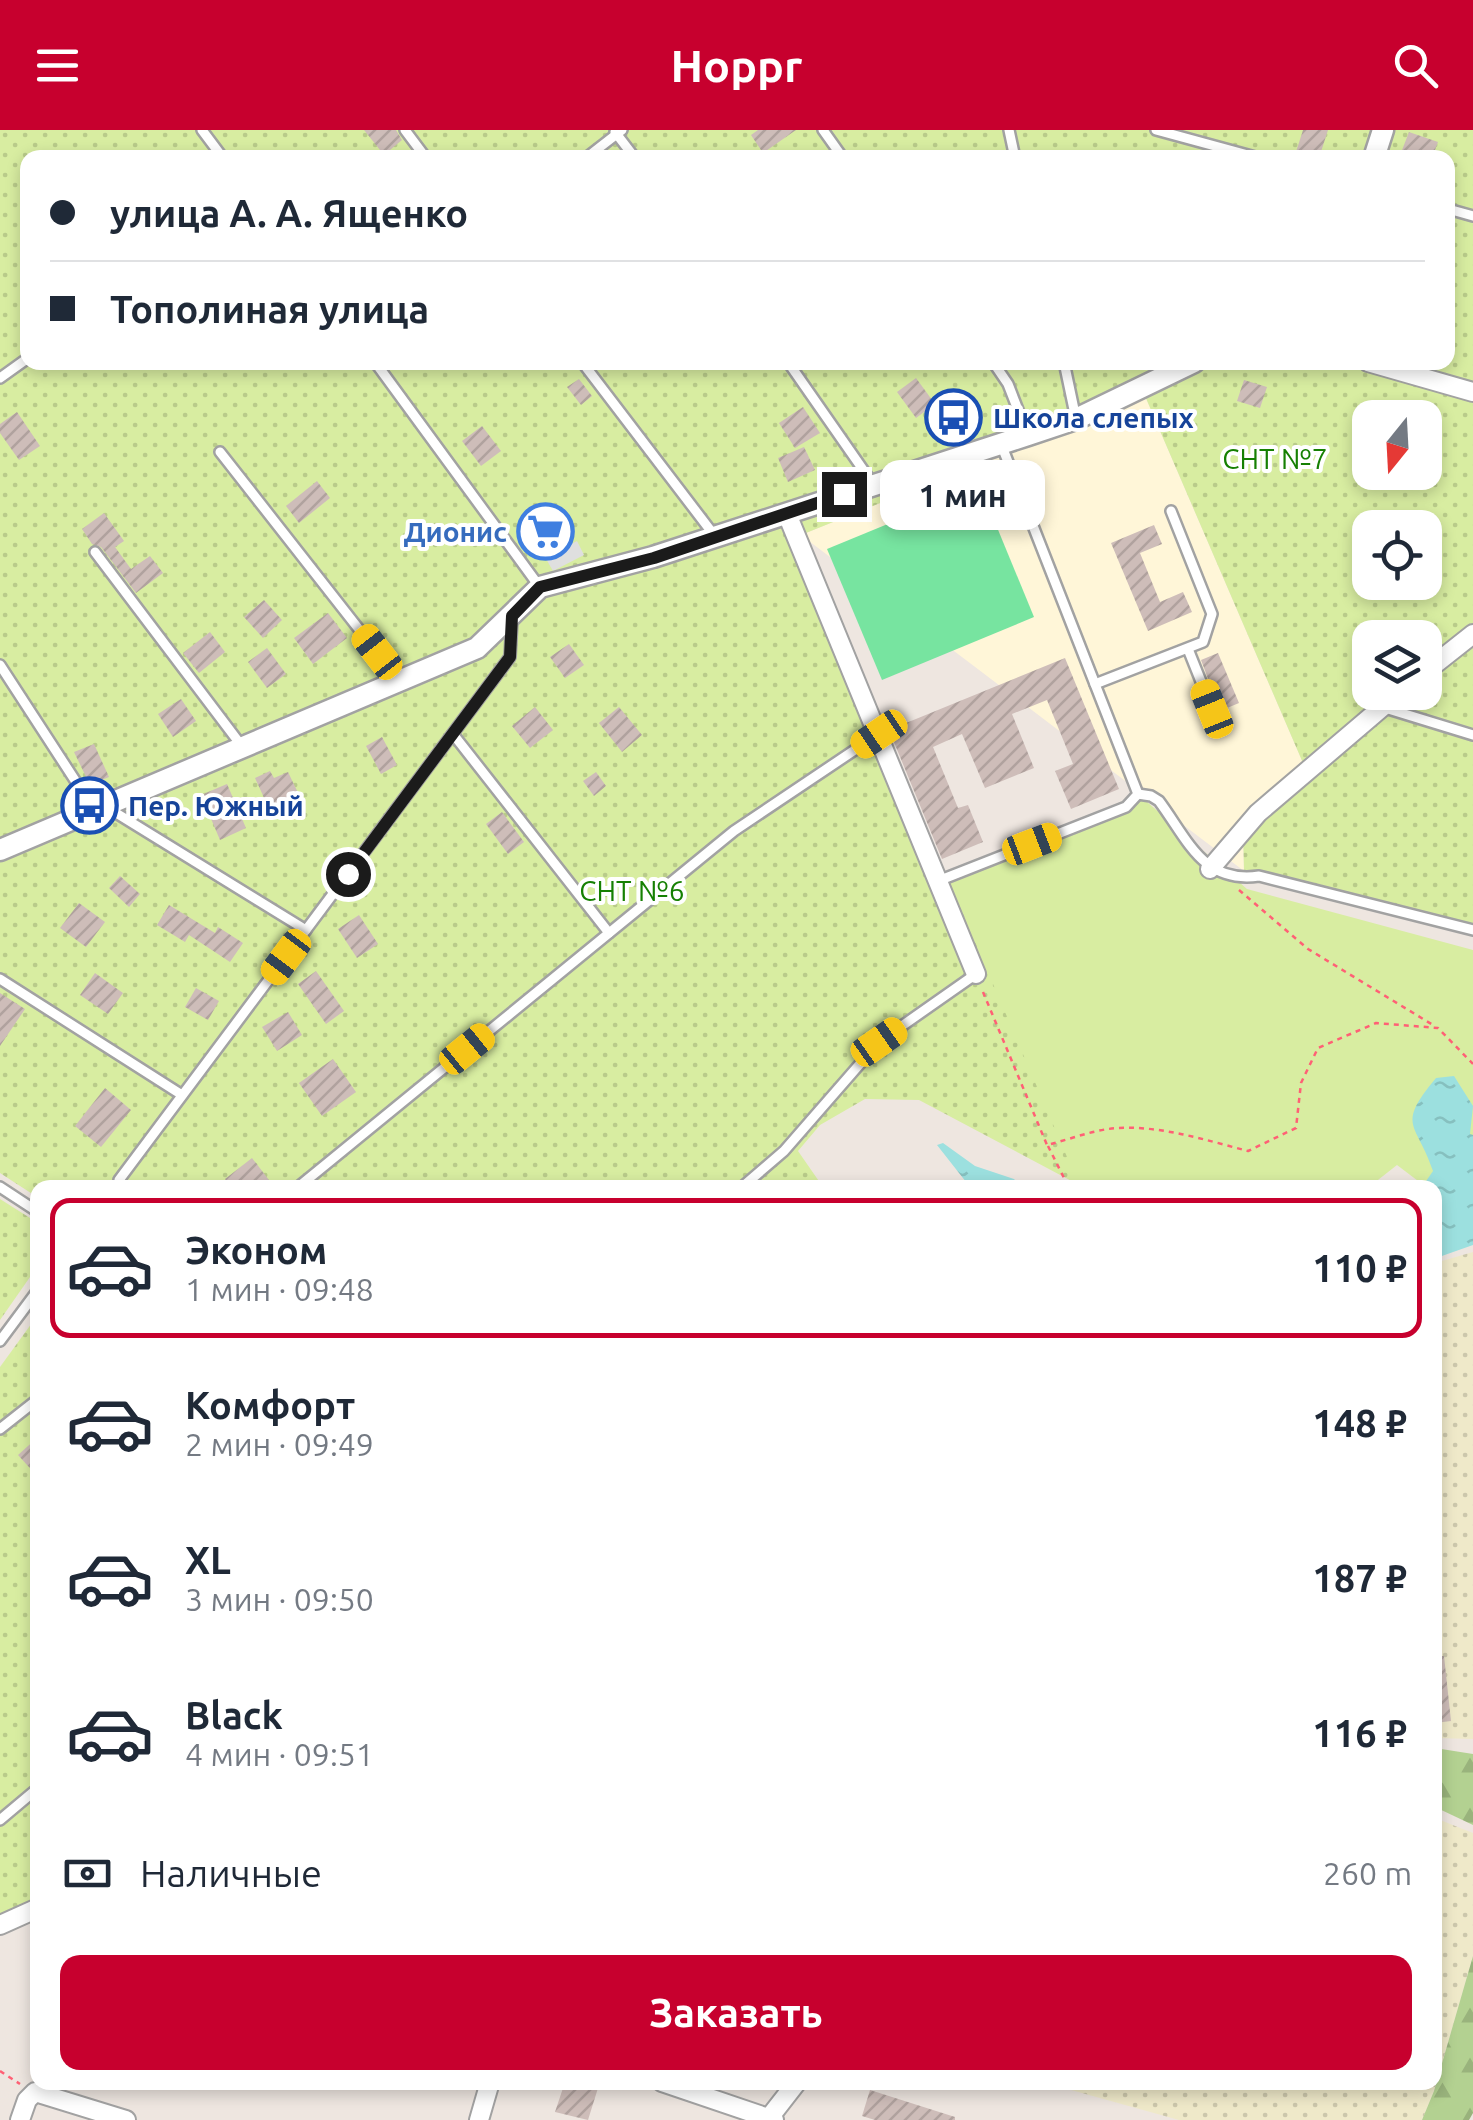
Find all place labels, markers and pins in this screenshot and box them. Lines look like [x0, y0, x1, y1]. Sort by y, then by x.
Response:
bus stop icon: Школа слепых [924, 388, 984, 448]
place label: Школа слепых [993, 402, 1194, 433]
supermarket icon: Дионис [516, 502, 576, 562]
place label: Дионис [403, 516, 507, 547]
bus stop icon: Пер. Южный [59, 776, 119, 836]
place label: Пер. Южный [128, 790, 304, 821]

